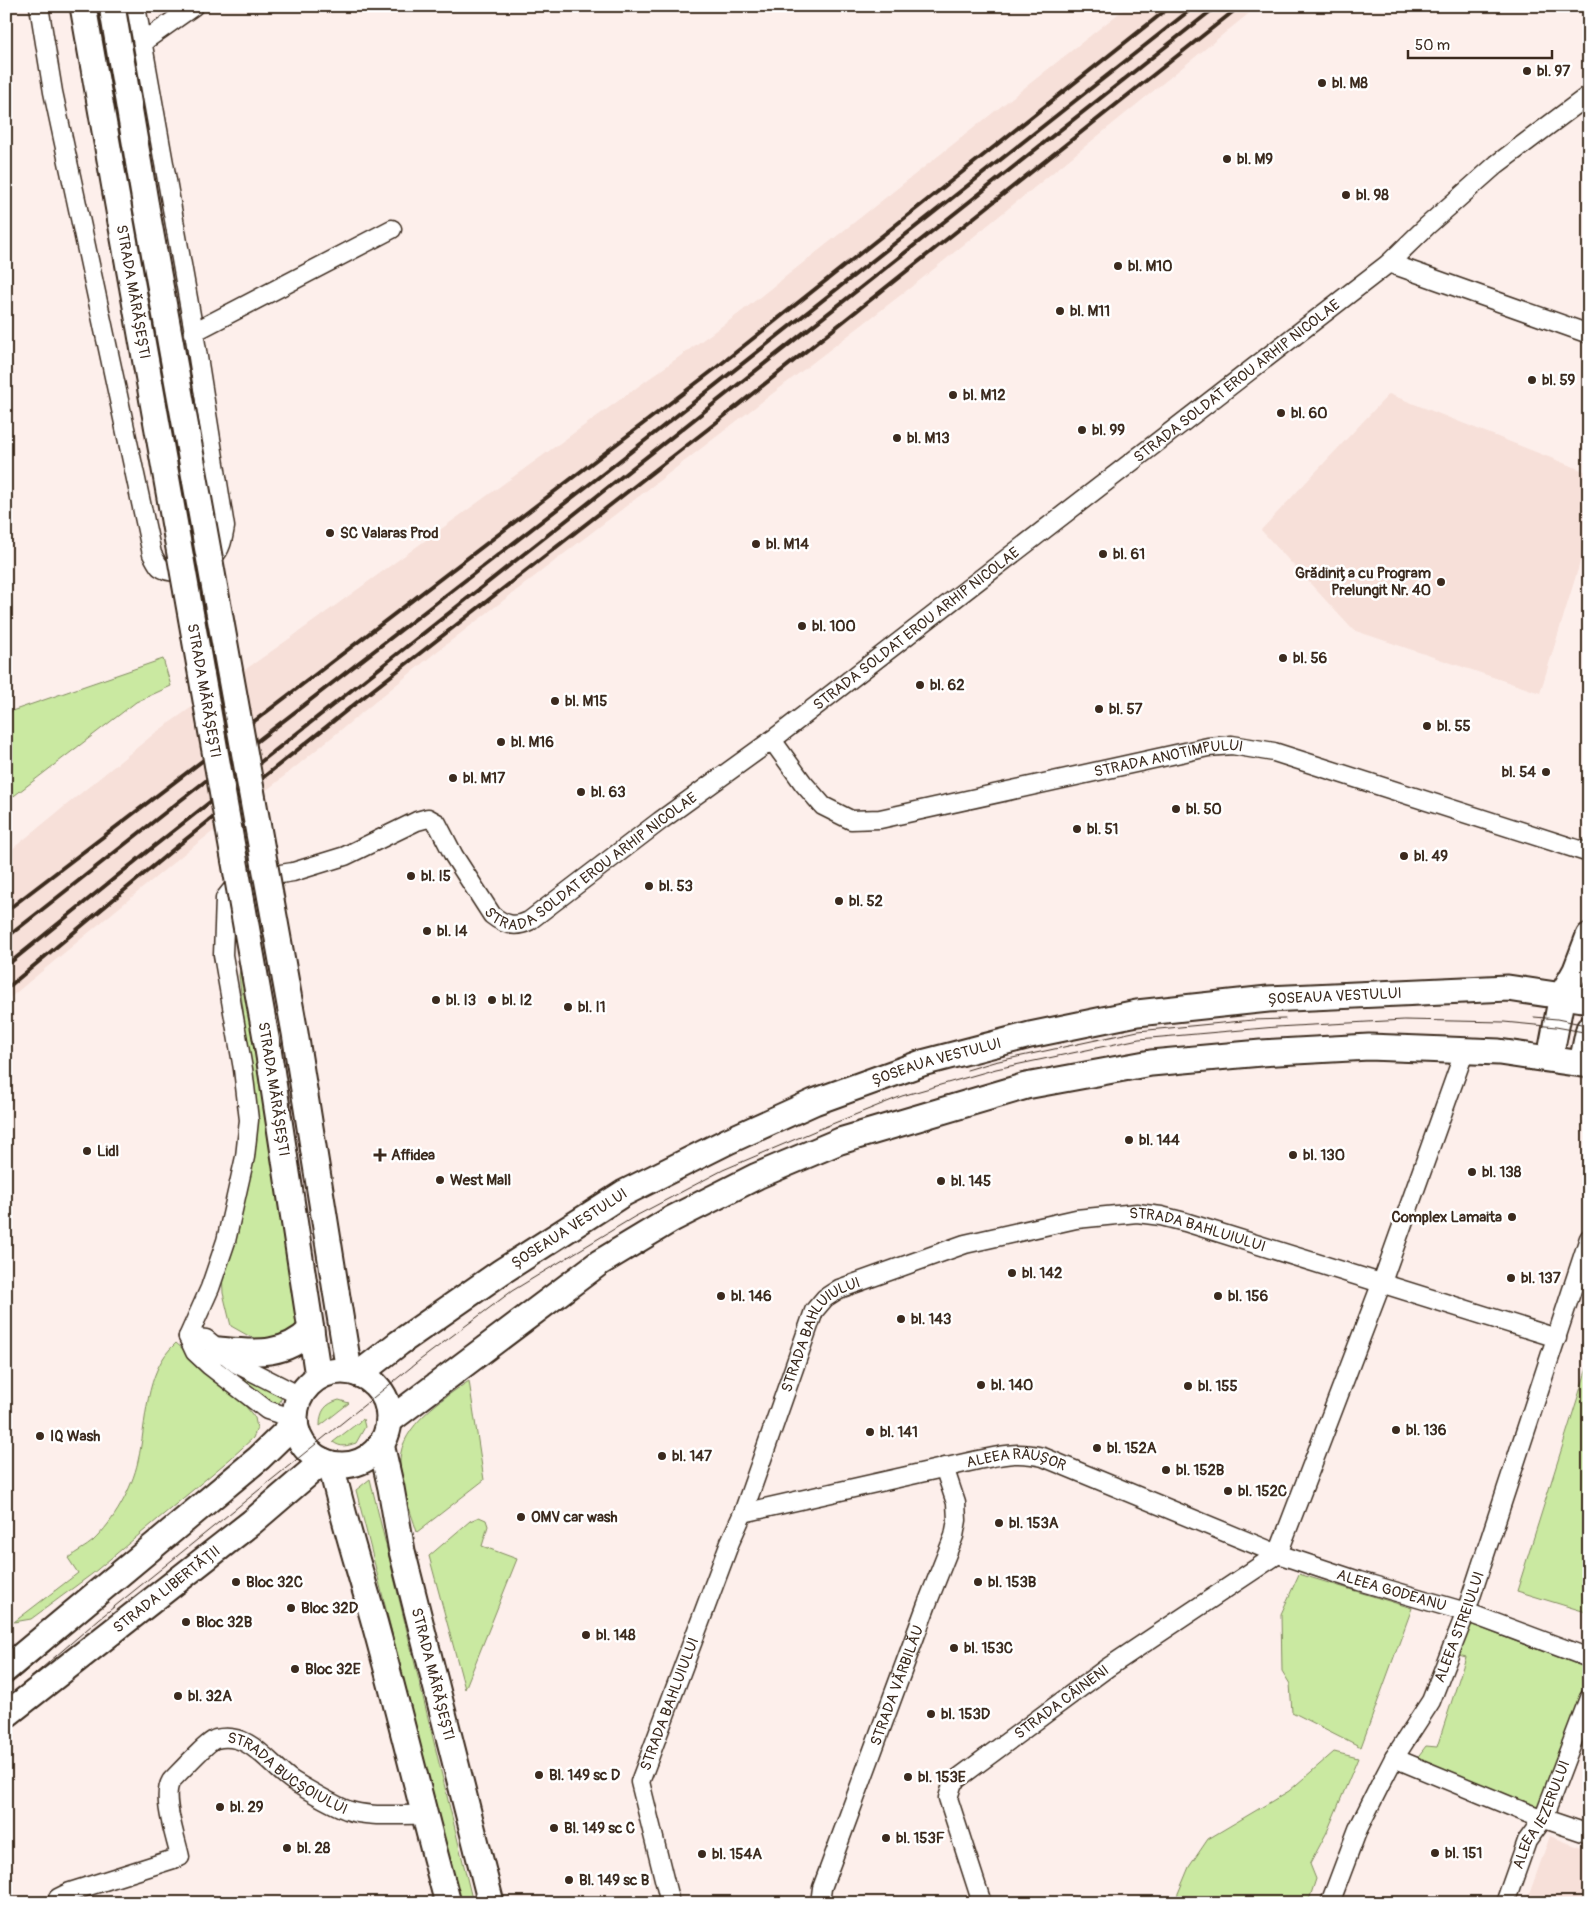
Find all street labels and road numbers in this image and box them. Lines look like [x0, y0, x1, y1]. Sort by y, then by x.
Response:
street label: STRADA MĂRĂȘEȘTI [112, 223, 154, 361]
street label: STRADA SOLDAT EROU ARHIP NICOLAE [1130, 295, 1344, 467]
street label: STRADA SOLDAT EROU ARHIP NICOLAE [810, 543, 1024, 715]
street label: STRADA MĂRĂȘEȘTI [183, 622, 225, 759]
street label: STRADA ANOTIMPULUI [1092, 736, 1244, 782]
street label: STRADA SOLDAT EROU ARHIP NICOLAE [480, 788, 701, 935]
street label: ȘOSEAUA VESTULUI [1267, 984, 1402, 1009]
street label: STRADA MĂRĂȘEȘTI [253, 1020, 294, 1158]
street label: ȘOSEAUA VESTULUI [869, 1034, 1003, 1090]
street label: ȘOSEAUA VESTULUI [508, 1184, 631, 1273]
street label: STRADA BAHLUIULUI [1128, 1204, 1268, 1257]
street label: STRADA BAHLUIULUI [777, 1273, 863, 1395]
street label: ALEEA RÂUȘOR [964, 1445, 1069, 1476]
street label: STRADA LIBERTĂȚII [109, 1542, 224, 1637]
street label: ALEEA GODEANU [1334, 1565, 1448, 1616]
street label: ALEEA STREIULUI [1430, 1569, 1489, 1685]
street label: STRADA MĂRĂȘEȘTI [407, 1606, 459, 1742]
street label: STRADA VĂRBILĂU [866, 1623, 928, 1749]
street label: STRADA BAHLUIULUI [636, 1635, 703, 1773]
street label: STRADA CÂINENI [1011, 1661, 1113, 1743]
street label: STRADA BUCȘOIULUI [226, 1729, 350, 1819]
street label: ALEEA IEZERULUI [1509, 1758, 1574, 1872]

